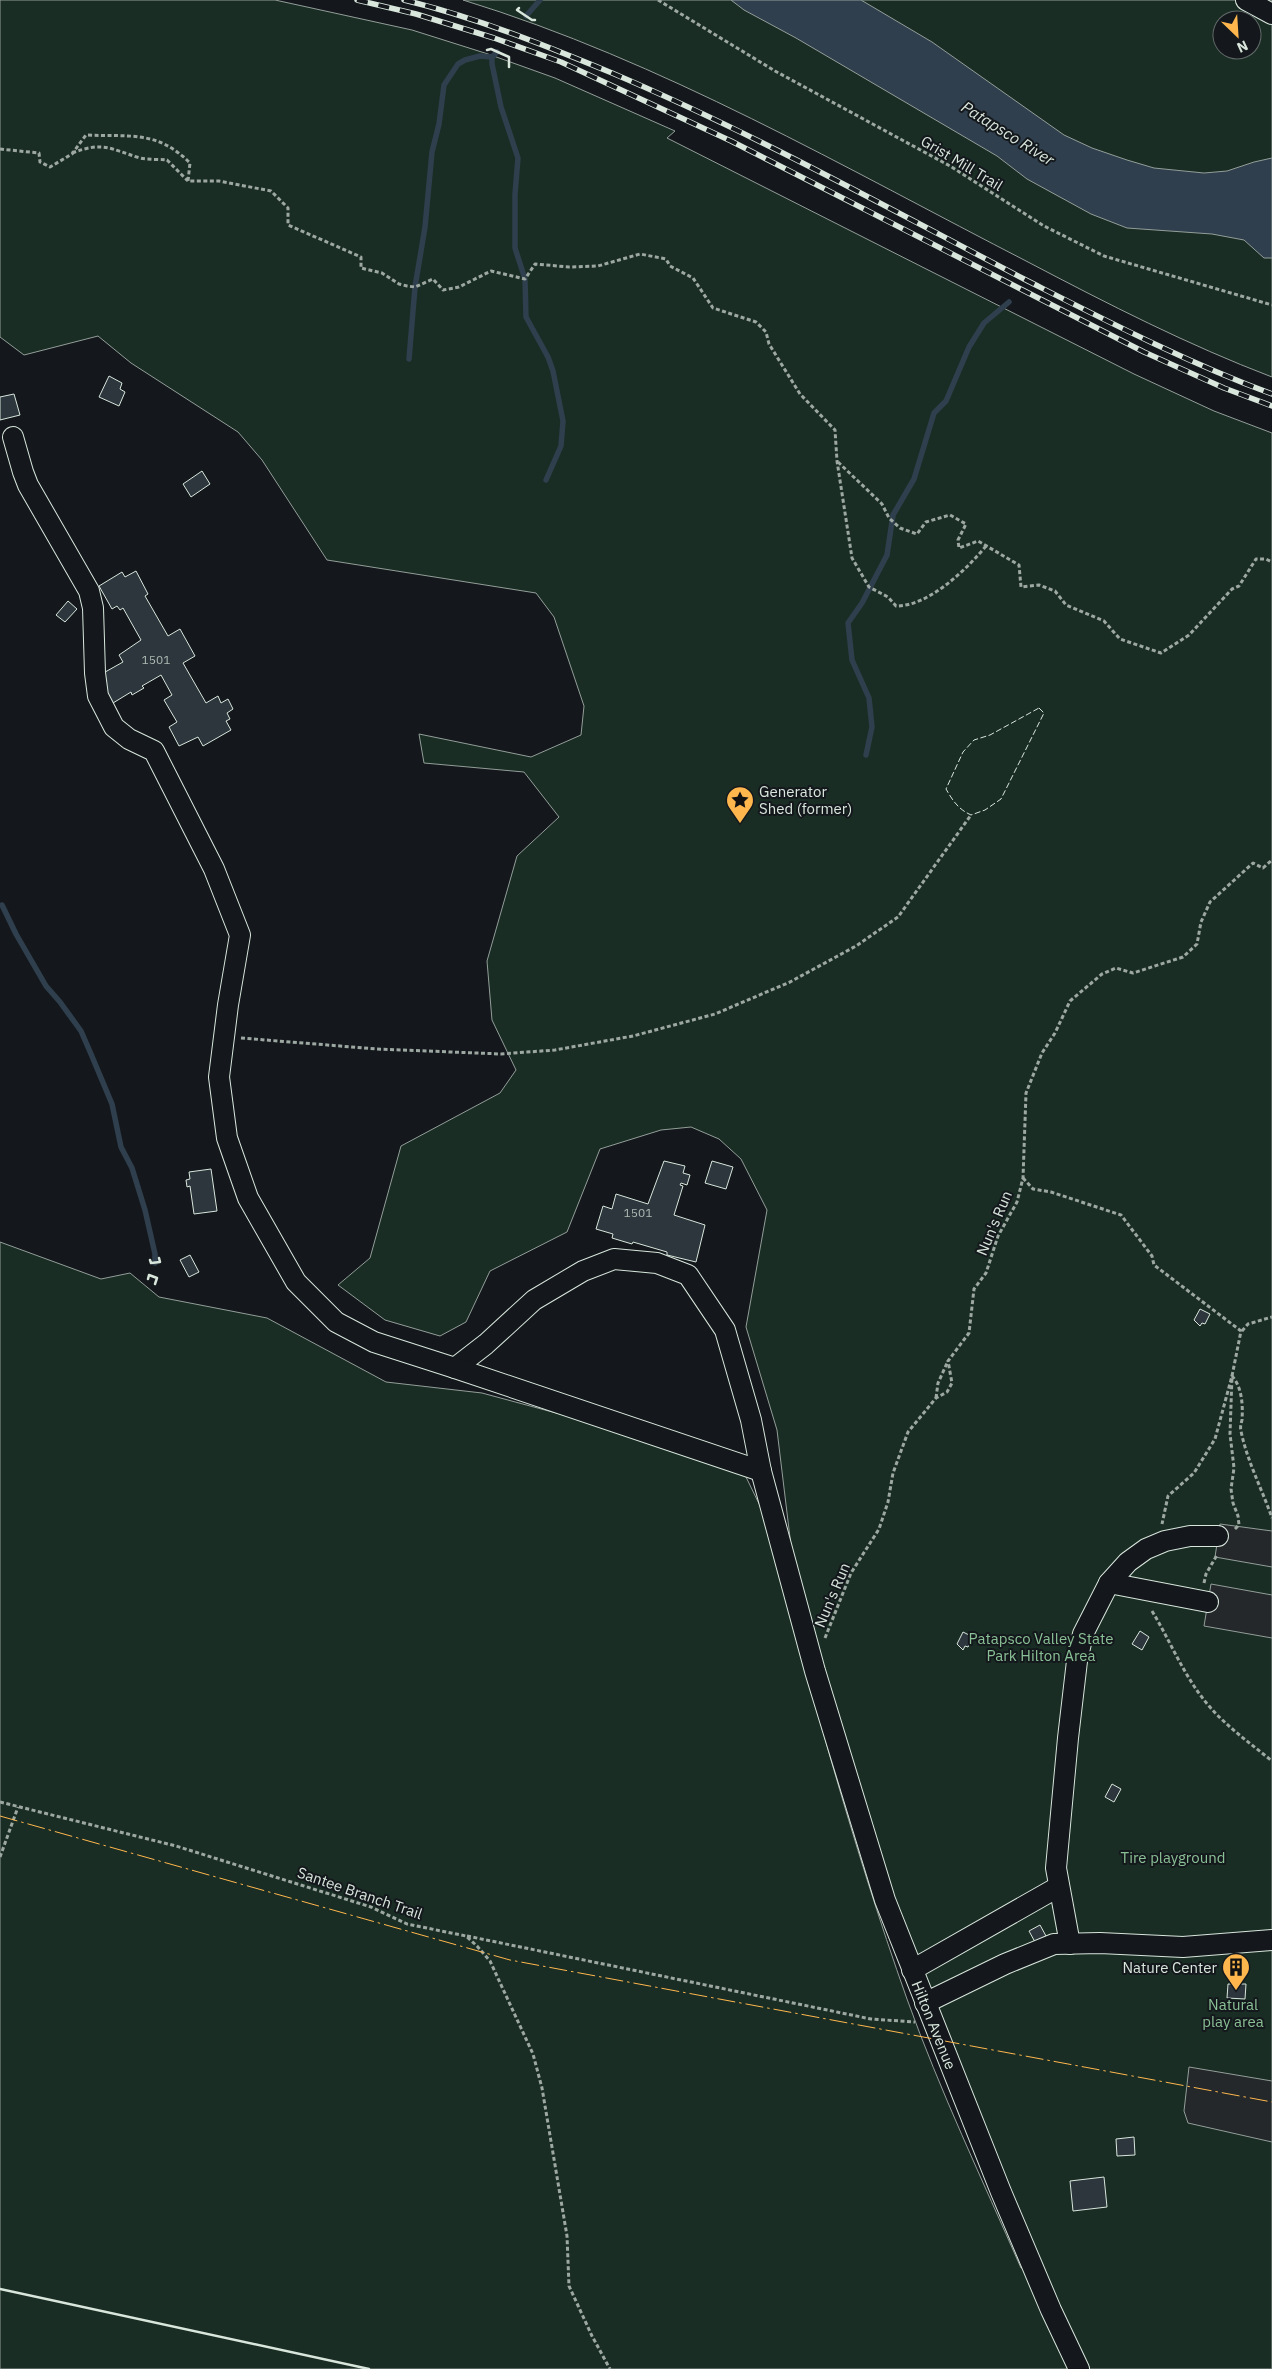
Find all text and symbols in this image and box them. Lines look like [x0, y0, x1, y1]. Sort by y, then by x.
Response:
north arrow [1212, 10, 1262, 60]
text: N [1234, 36, 1251, 57]
water label: Patapsco River [958, 97, 1059, 170]
street label: Grist Mill Trail [917, 131, 1007, 195]
house number: 1501 [142, 652, 170, 667]
place label: Generator Shed (former) [759, 782, 852, 818]
place icon: Generator Shed (former) [725, 785, 755, 824]
street label: Nun's Run [972, 1188, 1016, 1258]
house number: 1501 [624, 1205, 652, 1220]
street label: Nun's Run [810, 1560, 854, 1630]
park label: Patapsco Valley State Park Hilton Area [968, 1629, 1114, 1665]
park label: Tire playground [1121, 1848, 1225, 1867]
street label: Santee Branch Trail [295, 1863, 425, 1923]
building icon: Nature Center [1221, 1952, 1251, 1991]
place label: Nature Center [1122, 1958, 1217, 1977]
street label: Hilton Avenue [908, 1978, 960, 2072]
park label: Natural play area [1202, 1995, 1264, 2031]

